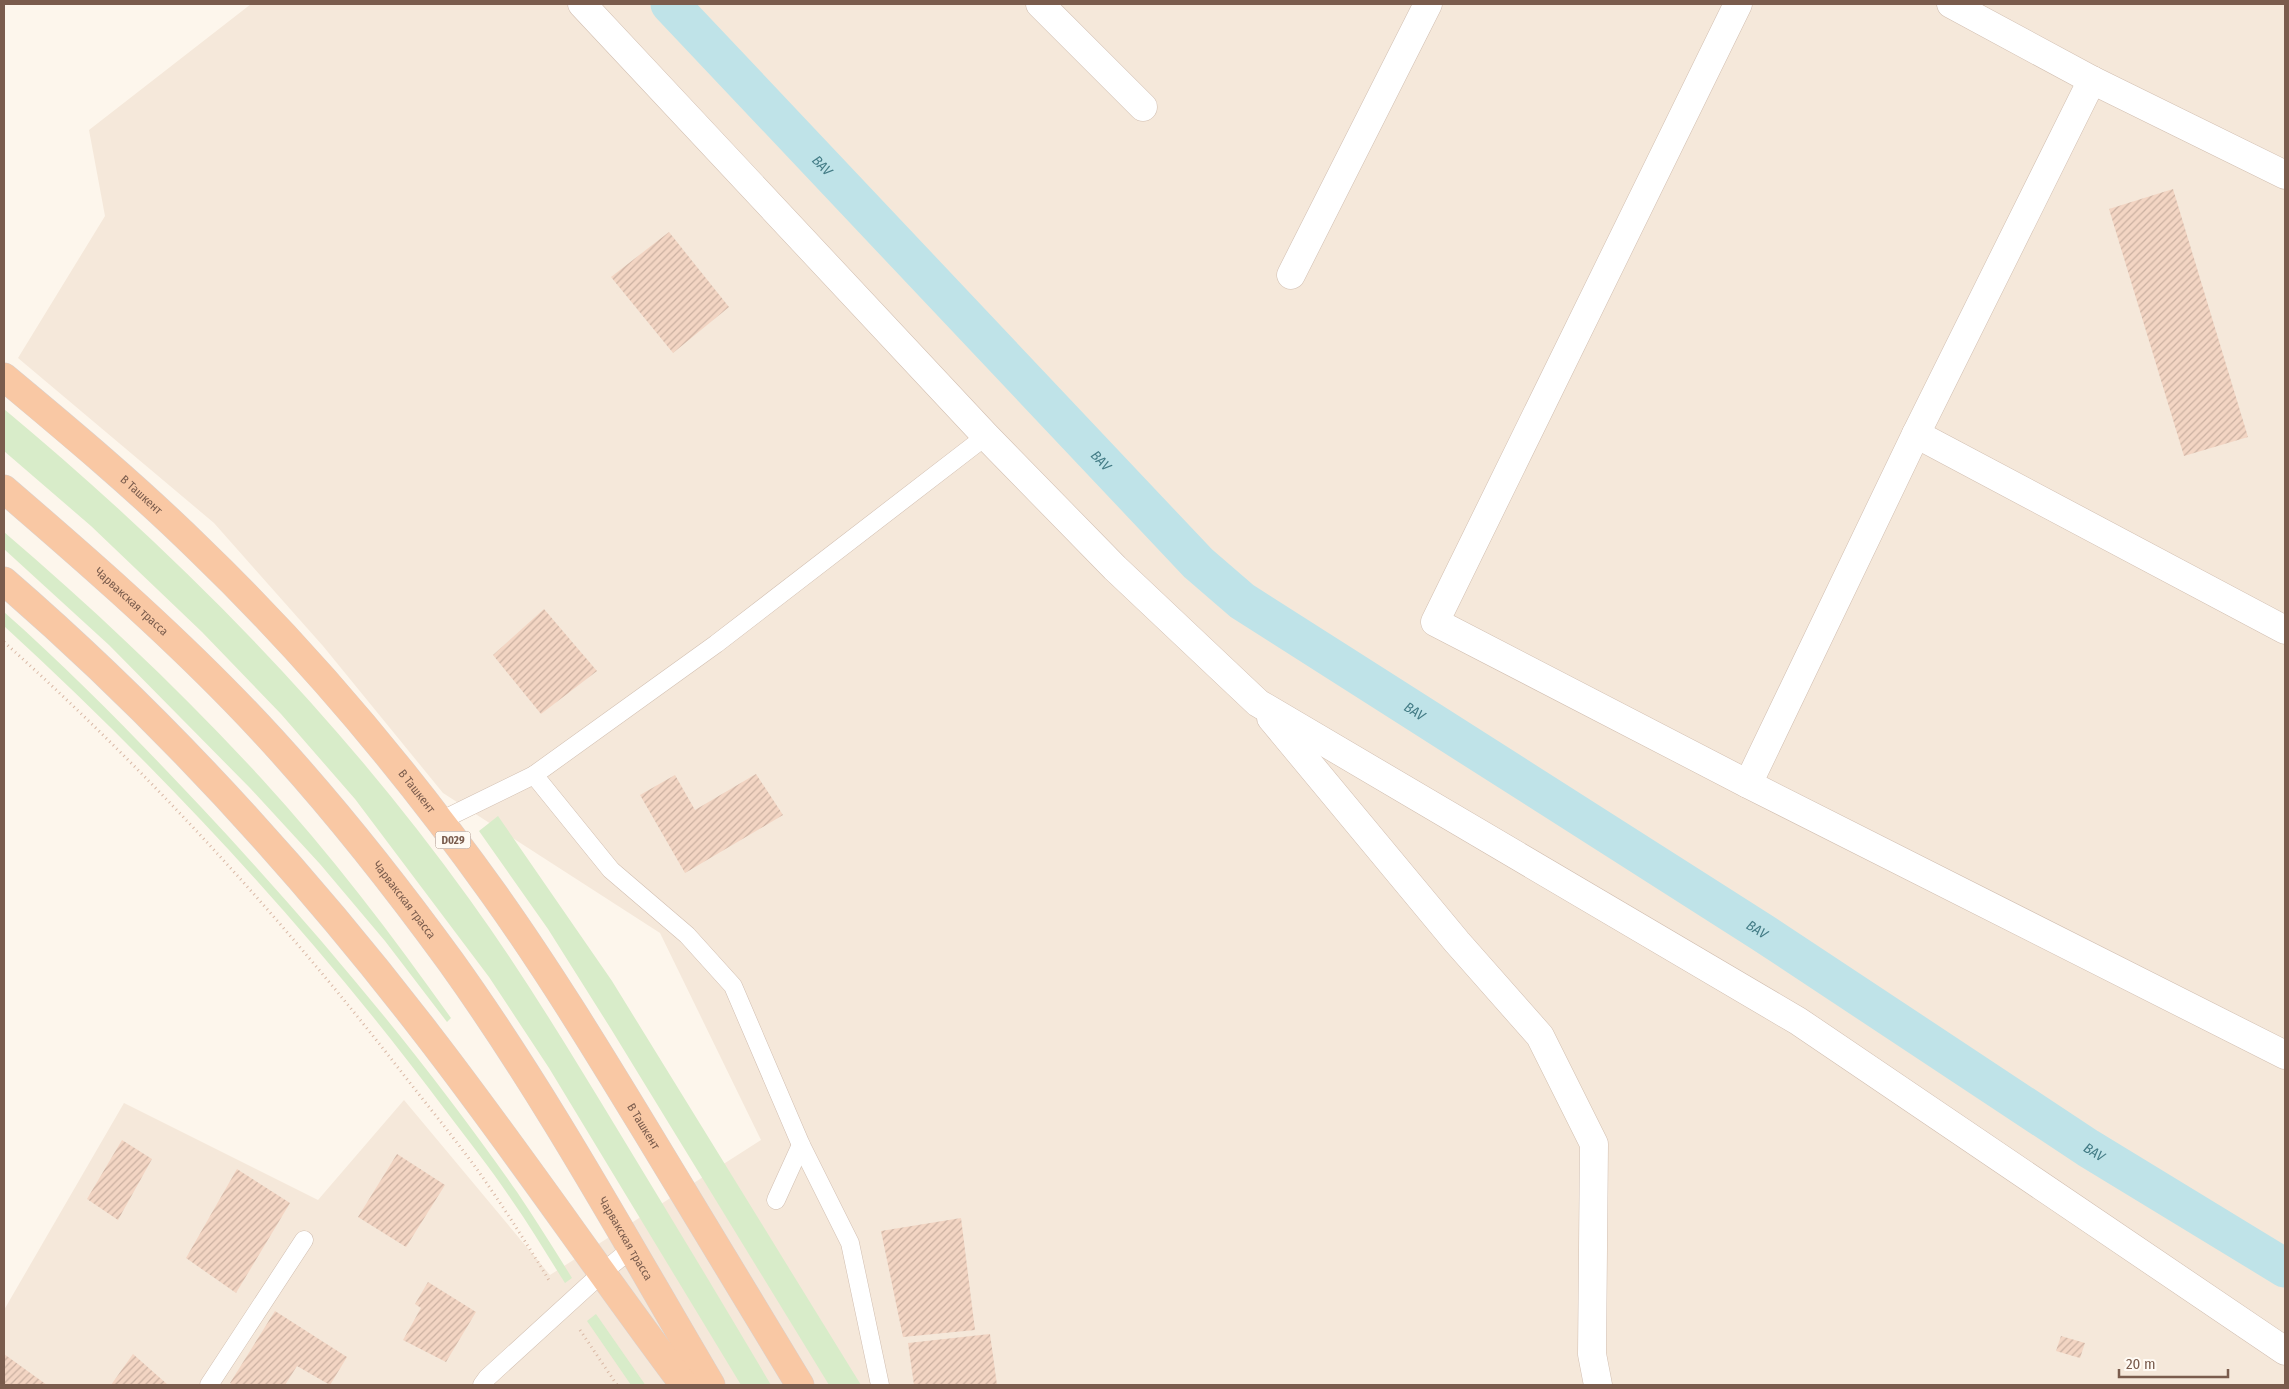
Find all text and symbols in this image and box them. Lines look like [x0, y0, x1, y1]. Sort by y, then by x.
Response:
water label: BAV [809, 152, 837, 180]
water label: BAV [1088, 447, 1116, 475]
street label: В Ташкент [118, 472, 165, 517]
street label: Чарвакская трасса [92, 564, 171, 639]
water label: BAV [1401, 698, 1429, 725]
street label: В Ташкент [395, 767, 438, 816]
road number: D029 [436, 832, 470, 848]
street label: Чарвакская трасса [370, 858, 439, 942]
water label: BAV [1743, 916, 1772, 943]
street label: В Ташкент [624, 1101, 663, 1152]
water label: BAV [2081, 1139, 2109, 1165]
street label: Чарвакская трасса [596, 1194, 655, 1283]
scale bar [2119, 1346, 2228, 1378]
text: 20 m [2126, 1355, 2156, 1373]

